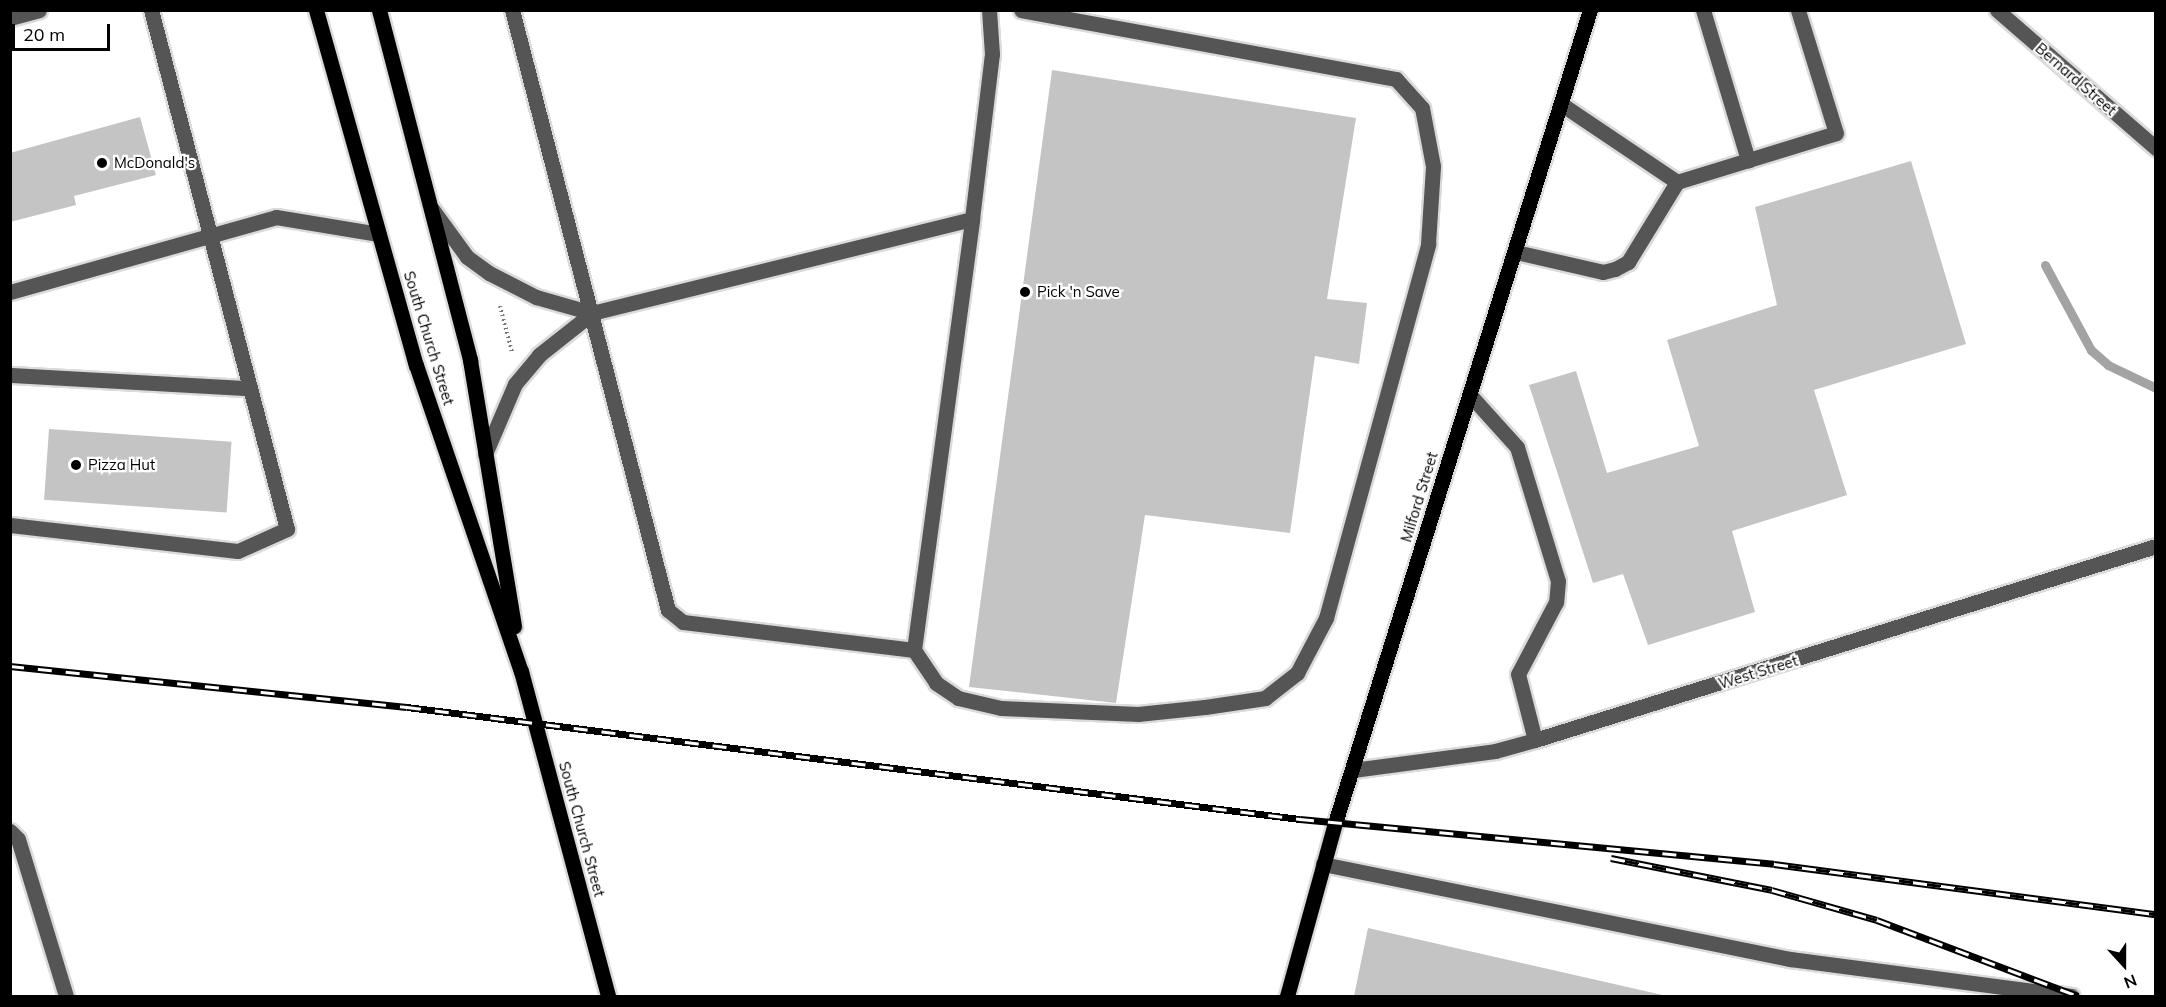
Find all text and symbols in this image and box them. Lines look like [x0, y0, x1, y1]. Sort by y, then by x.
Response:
scale bar [15, 12, 112, 50]
text: 20 m [23, 23, 65, 46]
street label: Bernard Street [2032, 39, 2120, 119]
place label: McDonald's [114, 154, 195, 172]
marker: McDonald's [95, 156, 109, 170]
street label: South Church Street [400, 269, 458, 407]
place label: Pick 'n Save [1037, 283, 1120, 301]
marker: Pick 'n Save [1018, 285, 1032, 299]
street label: Milford Street [1397, 450, 1441, 544]
place label: Pizza Hut [88, 456, 155, 474]
marker: Pizza Hut [69, 458, 83, 472]
street label: West Street [1716, 651, 1800, 693]
street label: South Church Street [555, 759, 609, 899]
north arrow [2094, 935, 2154, 995]
text: N [2121, 970, 2140, 993]

